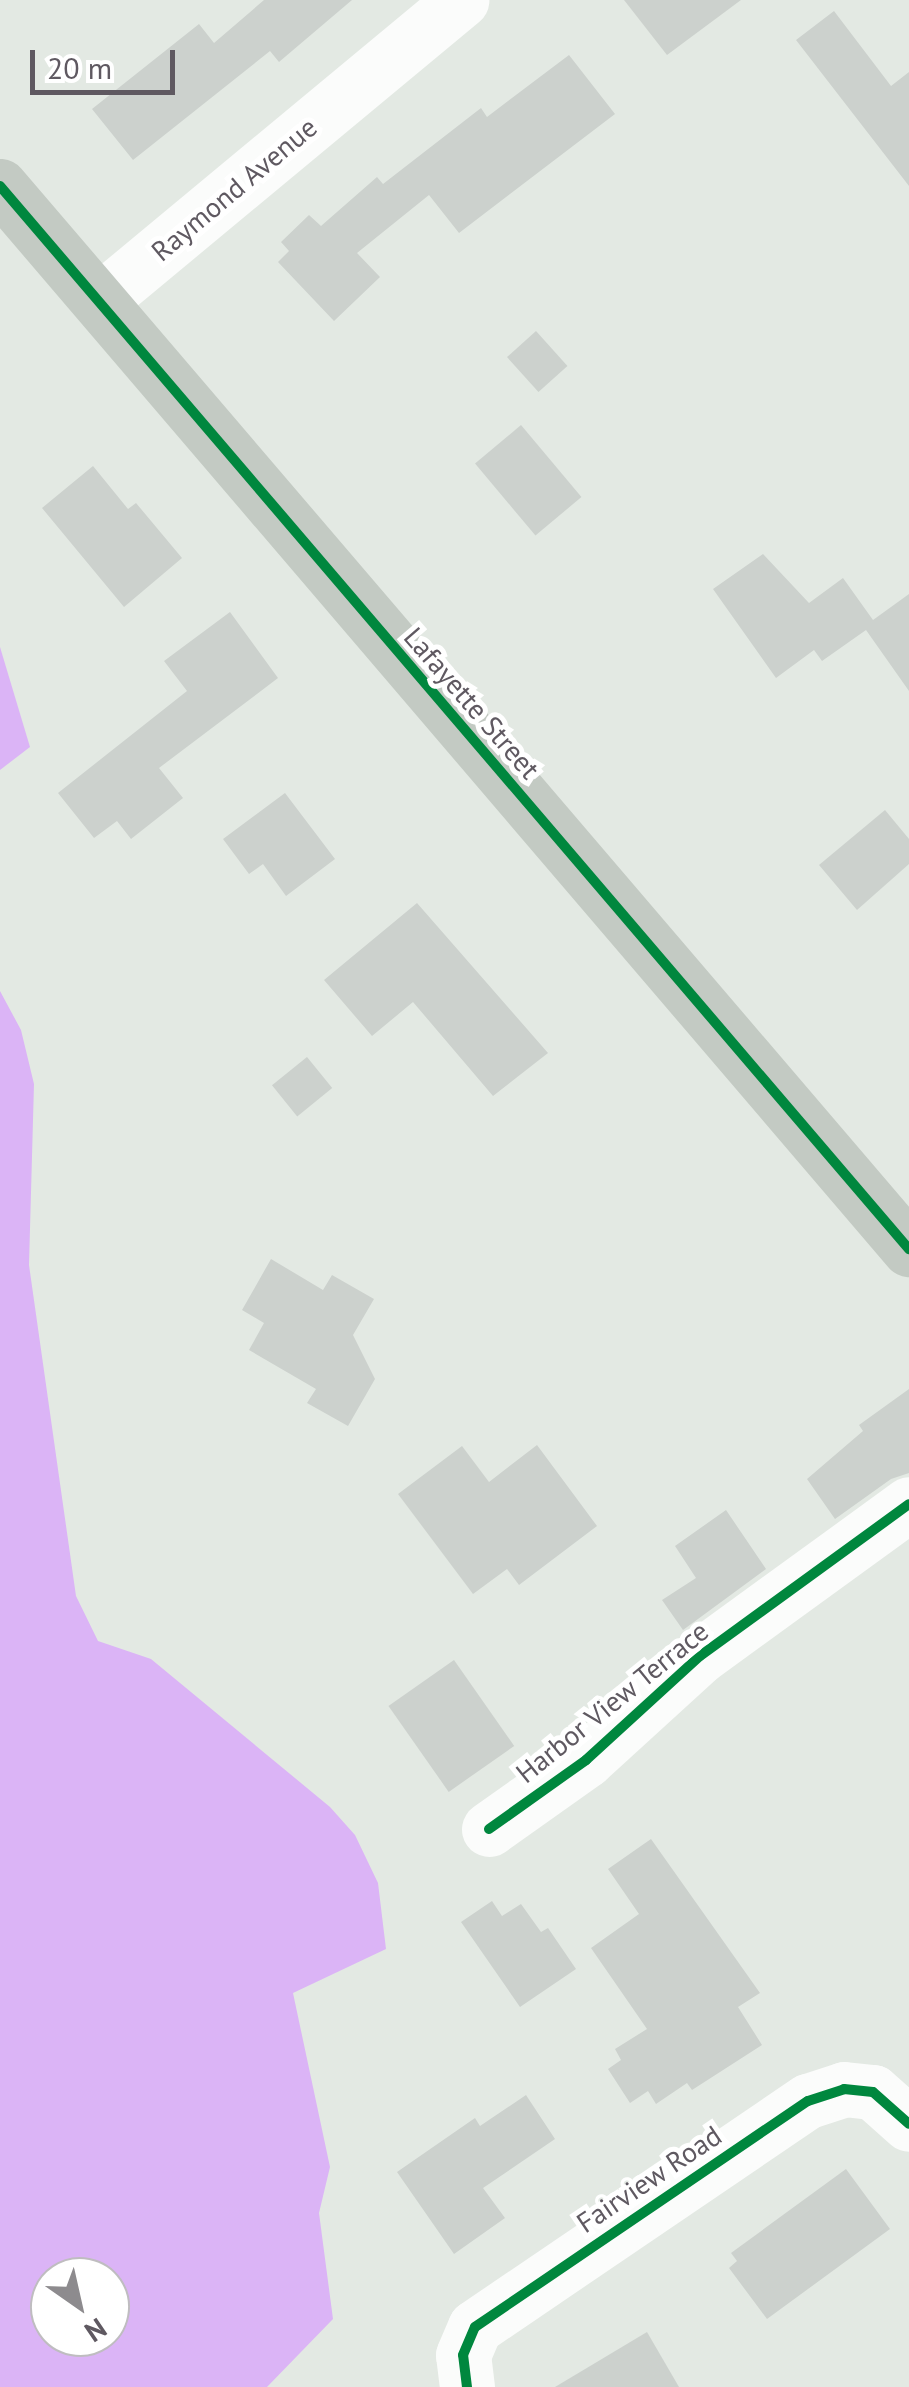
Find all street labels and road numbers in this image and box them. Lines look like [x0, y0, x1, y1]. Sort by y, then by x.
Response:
street label: Raymond Avenue [144, 110, 324, 268]
street label: Lafayette Street [397, 620, 547, 786]
street label: Harbor View Terrace [508, 1613, 716, 1791]
street label: Fairview Road [570, 2118, 728, 2240]

